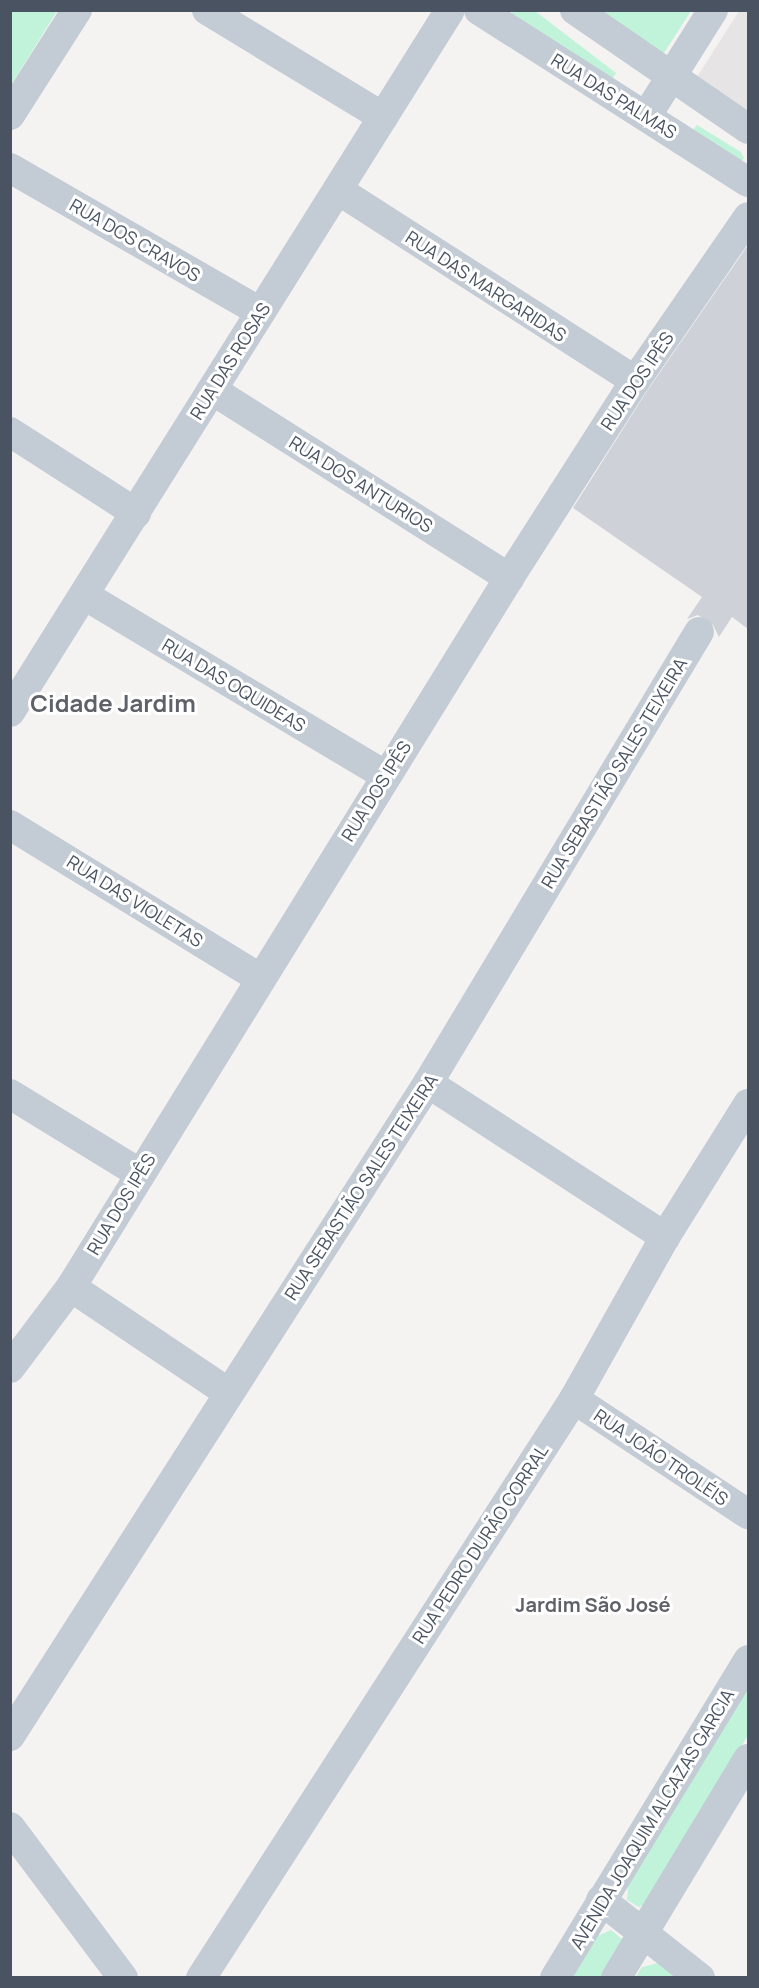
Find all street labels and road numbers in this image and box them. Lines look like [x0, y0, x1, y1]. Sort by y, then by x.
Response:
street label: RUA DAS PALMAS [547, 49, 681, 143]
street label: RUA DOS CRAVOS [66, 194, 204, 286]
street label: RUA DAS MARGARIDAS [402, 226, 570, 346]
street label: RUA DAS ROSAS [185, 299, 275, 423]
street label: RUA DOS IPÊS [596, 328, 678, 434]
street label: RUA DOS ANTURIOS [285, 431, 437, 537]
street label: RUA DAS OQUIDEAS [158, 634, 310, 736]
street label: RUA SEBASTIÃO SALES TEIXEIRA [536, 654, 692, 892]
street label: RUA DOS IPÊS [337, 737, 415, 845]
street label: RUA DAS VIOLETAS [63, 851, 207, 951]
street label: RUA SEBASTIÃO SALES TEIXEIRA [280, 1070, 442, 1304]
street label: RUA DOS IPÊS [82, 1149, 160, 1259]
street label: RUA JOÃO TROLÉIS [590, 1404, 732, 1510]
street label: RUA PEDRO DURÃO CORRAL [408, 1441, 552, 1647]
street label: AVENIDA JOAQUIM ALCAZAS GARCIA [566, 1685, 738, 1953]

